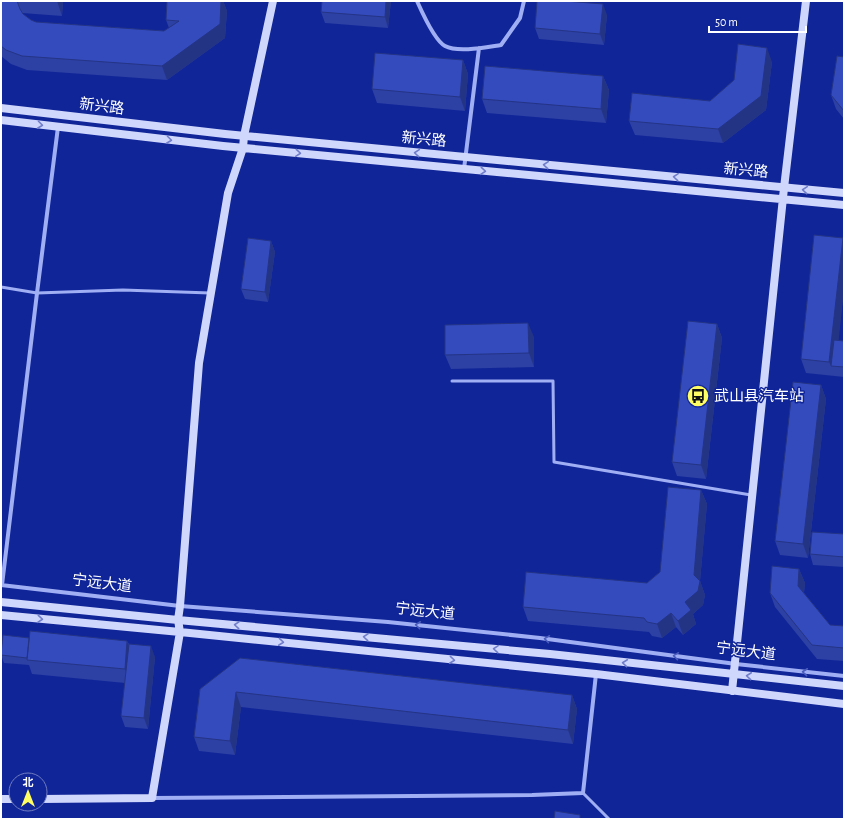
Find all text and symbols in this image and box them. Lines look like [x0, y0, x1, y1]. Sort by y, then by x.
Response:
scale bar [709, 8, 806, 34]
text: 50 m [715, 16, 738, 28]
street label: 新兴路 [79, 95, 125, 117]
one-way arrow [37, 120, 43, 129]
street label: 新兴路 [401, 129, 447, 149]
one-way arrow [166, 135, 172, 144]
one-way arrow [414, 148, 420, 157]
one-way arrow [295, 149, 301, 158]
street label: 新兴路 [723, 160, 769, 180]
one-way arrow [543, 161, 549, 170]
one-way arrow [480, 166, 486, 175]
one-way arrow [673, 173, 679, 182]
one-way arrow [802, 185, 808, 194]
bus stop icon: 武山县汽车站 [685, 383, 711, 409]
place label: 武山县汽车站 [714, 388, 804, 404]
street label: 宁远大道 [71, 571, 133, 595]
street label: 宁远大道 [394, 600, 456, 622]
one-way arrow [37, 614, 43, 623]
one-way arrow [234, 621, 240, 630]
one-way arrow [415, 621, 421, 630]
one-way arrow [363, 633, 369, 642]
one-way arrow [544, 635, 550, 644]
one-way arrow [278, 637, 284, 646]
street label: 宁远大道 [715, 639, 777, 663]
one-way arrow [493, 645, 499, 654]
one-way arrow [673, 652, 679, 661]
one-way arrow [449, 655, 455, 664]
one-way arrow [622, 658, 628, 667]
one-way arrow [802, 668, 808, 677]
one-way arrow [746, 672, 753, 681]
north arrow [8, 772, 48, 812]
text: 北 [23, 777, 34, 788]

